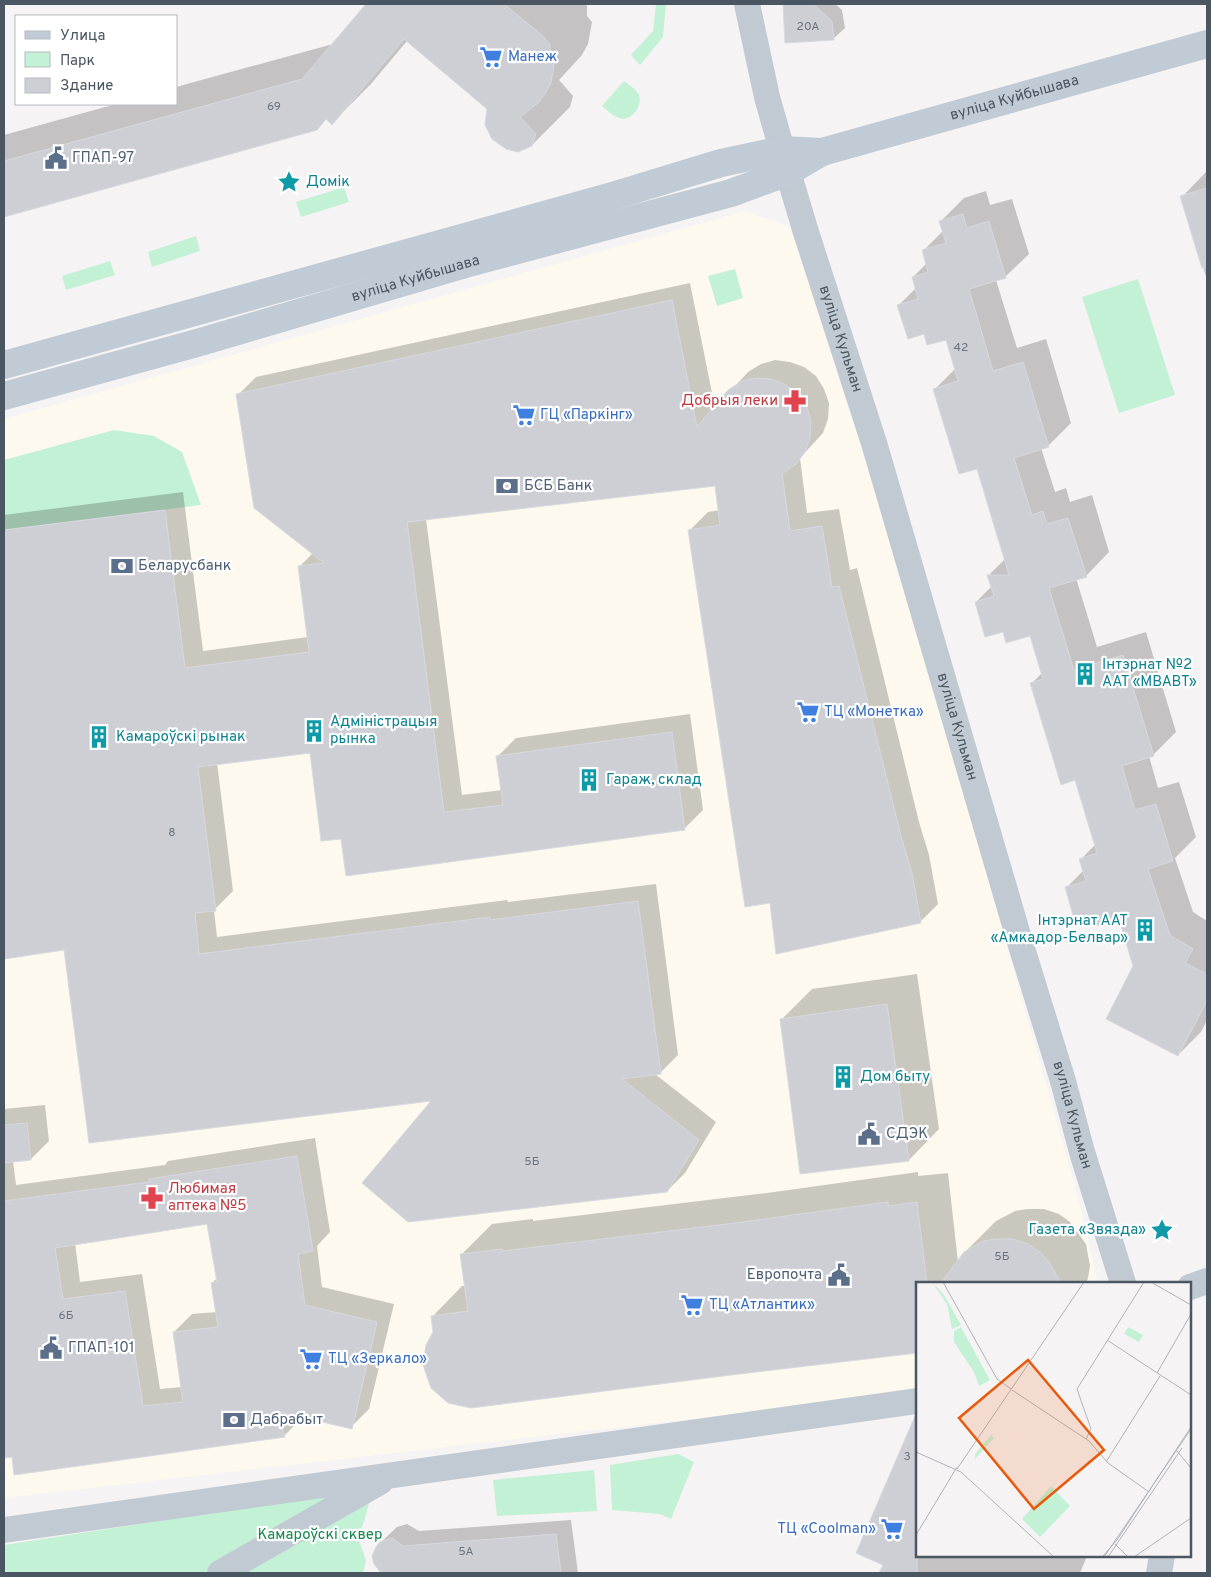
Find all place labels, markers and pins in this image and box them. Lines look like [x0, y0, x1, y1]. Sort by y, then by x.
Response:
supermarket icon: Манеж [478, 44, 504, 70]
place label: Манеж [508, 48, 558, 67]
public building icon: ГПАП-97 [43, 145, 69, 171]
place label: ГПАП-97 [72, 149, 134, 168]
place icon: Домік [276, 169, 302, 195]
place label: Домік [306, 173, 350, 192]
pharmacy icon: Добрыя леки [782, 388, 808, 414]
place label: Добрыя леки [681, 392, 778, 411]
supermarket icon: ГЦ «Паркінг» [511, 402, 537, 428]
place label: ГЦ «Паркінг» [540, 406, 633, 425]
bank icon: БСБ Банк [494, 473, 520, 499]
place label: БСБ Банк [524, 477, 592, 496]
bank icon: Беларусбанк [109, 553, 135, 579]
place label: Беларусбанк [138, 557, 231, 576]
place label: Інтэрнат №2 ААТ «МВАВТ» [1102, 656, 1197, 692]
building icon: Інтэрнат №2 ААТ «МВАВТ» [1072, 661, 1098, 687]
supermarket icon: ТЦ «Монетка» [795, 699, 821, 725]
place label: ТЦ «Монетка» [824, 703, 924, 722]
place label: Адміністрацыя рынка [330, 713, 437, 749]
building icon: Адміністрацыя рынка [301, 718, 327, 744]
building icon: Камароўскі рынак [86, 724, 112, 750]
place label: Камароўскі рынак [116, 728, 246, 747]
building icon: Гараж, склад [576, 767, 602, 793]
place label: Гараж, склад [606, 771, 702, 790]
place label: Інтэрнат ААТ «Амкадор-Белвар» [991, 912, 1128, 948]
building icon: Інтэрнат ААТ «Амкадор-Белвар» [1132, 917, 1158, 943]
building icon: Дом быту [830, 1064, 856, 1090]
place label: Дом быту [860, 1068, 930, 1087]
public building icon: СДЭК [856, 1121, 882, 1147]
place label: СДЭК [886, 1125, 928, 1144]
place label: Любимая аптека №5 [168, 1180, 247, 1216]
pharmacy icon: Любимая аптека №5 [139, 1185, 165, 1211]
place icon: Газета «Звязда» [1149, 1217, 1175, 1243]
place label: Газета «Звязда» [1028, 1221, 1146, 1240]
public building icon: Европочта [826, 1262, 852, 1288]
place label: Европочта [747, 1266, 822, 1285]
supermarket icon: ТЦ «Атлантик» [679, 1292, 705, 1318]
place label: ТЦ «Атлантик» [709, 1296, 815, 1315]
public building icon: ГПАП-101 [38, 1335, 64, 1361]
place label: ГПАП-101 [68, 1339, 135, 1358]
supermarket icon: ТЦ «Зеркало» [298, 1346, 324, 1372]
place label: ТЦ «Зеркало» [328, 1350, 427, 1369]
bank icon: Дабрабыт [221, 1407, 247, 1433]
place label: Дабрабыт [250, 1411, 323, 1430]
supermarket icon: ТЦ «Coolman» [879, 1516, 905, 1542]
place label: ТЦ «Coolman» [777, 1520, 876, 1539]

